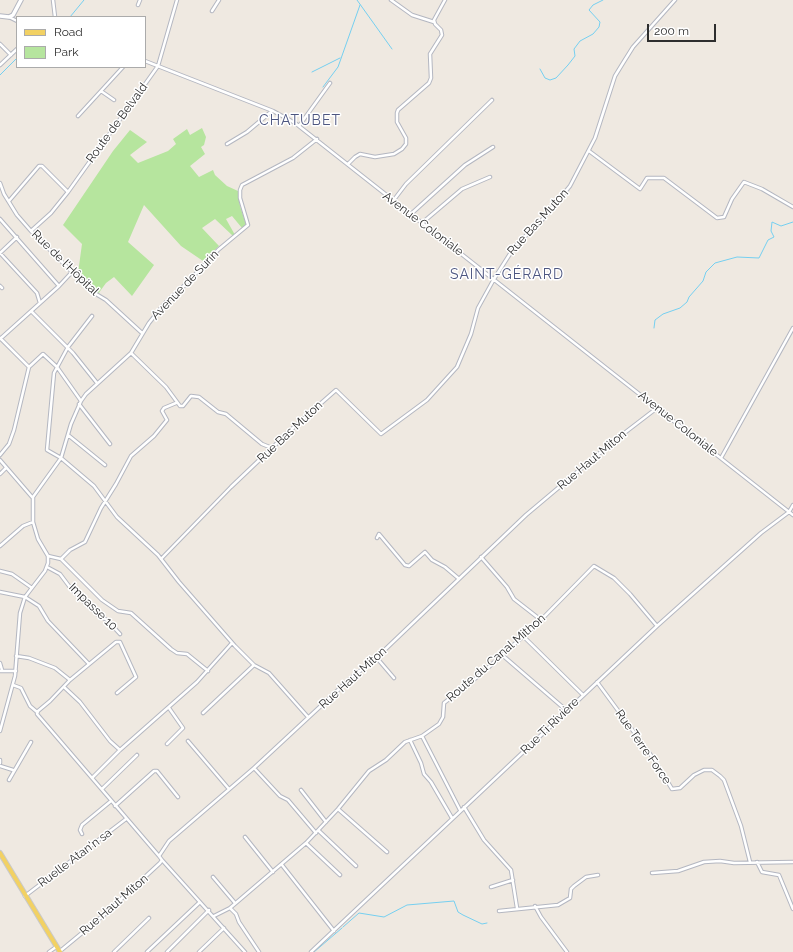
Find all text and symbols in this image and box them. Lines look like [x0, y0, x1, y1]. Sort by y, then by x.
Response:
legend [16, 16, 146, 68]
scale bar [649, 16, 718, 42]
text: 200 m [654, 24, 689, 38]
text: Road [54, 25, 83, 39]
text: Park [54, 45, 79, 59]
street label: Route de Belvald [83, 80, 151, 166]
district label: CHATUBET [259, 113, 341, 129]
street label: Rue Bas Muton [505, 186, 571, 258]
street label: Avenue Coloniale [380, 189, 466, 259]
street label: Rue de l'Hôpital [28, 227, 102, 299]
street label: Avenue de Surin [148, 247, 222, 323]
district label: SAINT-GÉRARD [450, 267, 564, 283]
street label: Avenue Coloniale [635, 388, 721, 460]
street label: Rue Bas Muton [254, 398, 326, 466]
street label: Rue Haut Miton [555, 427, 629, 493]
street label: Impasse 10 [66, 580, 120, 634]
street label: Route du Canal Mithon [444, 611, 548, 705]
street label: Rue Haut Miton [316, 644, 390, 712]
street label: Rue Ti Rivière [518, 695, 582, 757]
street label: Rue Terre Force [612, 707, 674, 787]
street label: Ruelle Atan'n sa [35, 826, 115, 890]
street label: Rue Haut Miton [77, 871, 151, 939]

